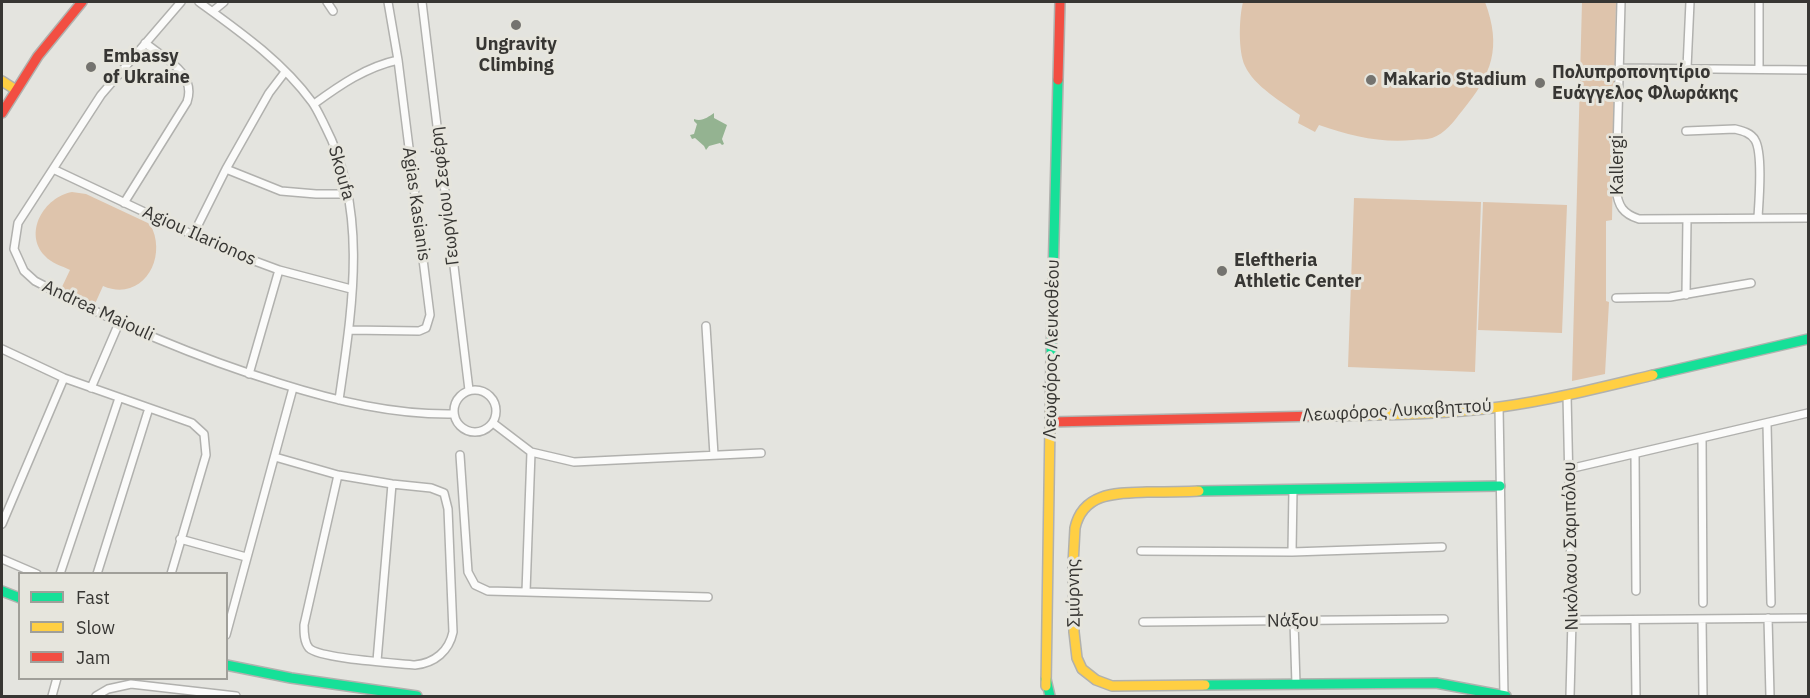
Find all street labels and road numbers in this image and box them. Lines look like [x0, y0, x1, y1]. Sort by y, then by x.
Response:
street label: Γεωργίου Σεφέρη [426, 125, 464, 267]
street label: Kallergi [1607, 135, 1629, 195]
street label: Skoufa [323, 143, 359, 203]
street label: Agias Kasianis [397, 145, 435, 263]
street label: Agiou Ilarionos [139, 201, 259, 271]
street label: Λεωφόρος Λευκοθέου [1040, 259, 1064, 439]
street label: Andrea Maiouli [39, 276, 157, 346]
street label: Λεωφόρος Λυκαβηττού [1302, 395, 1492, 427]
street label: Νικόλαου Σαριπόλου [1559, 461, 1583, 631]
street label: Σμύρνης [1063, 558, 1085, 628]
street label: Νάξου [1267, 610, 1319, 632]

